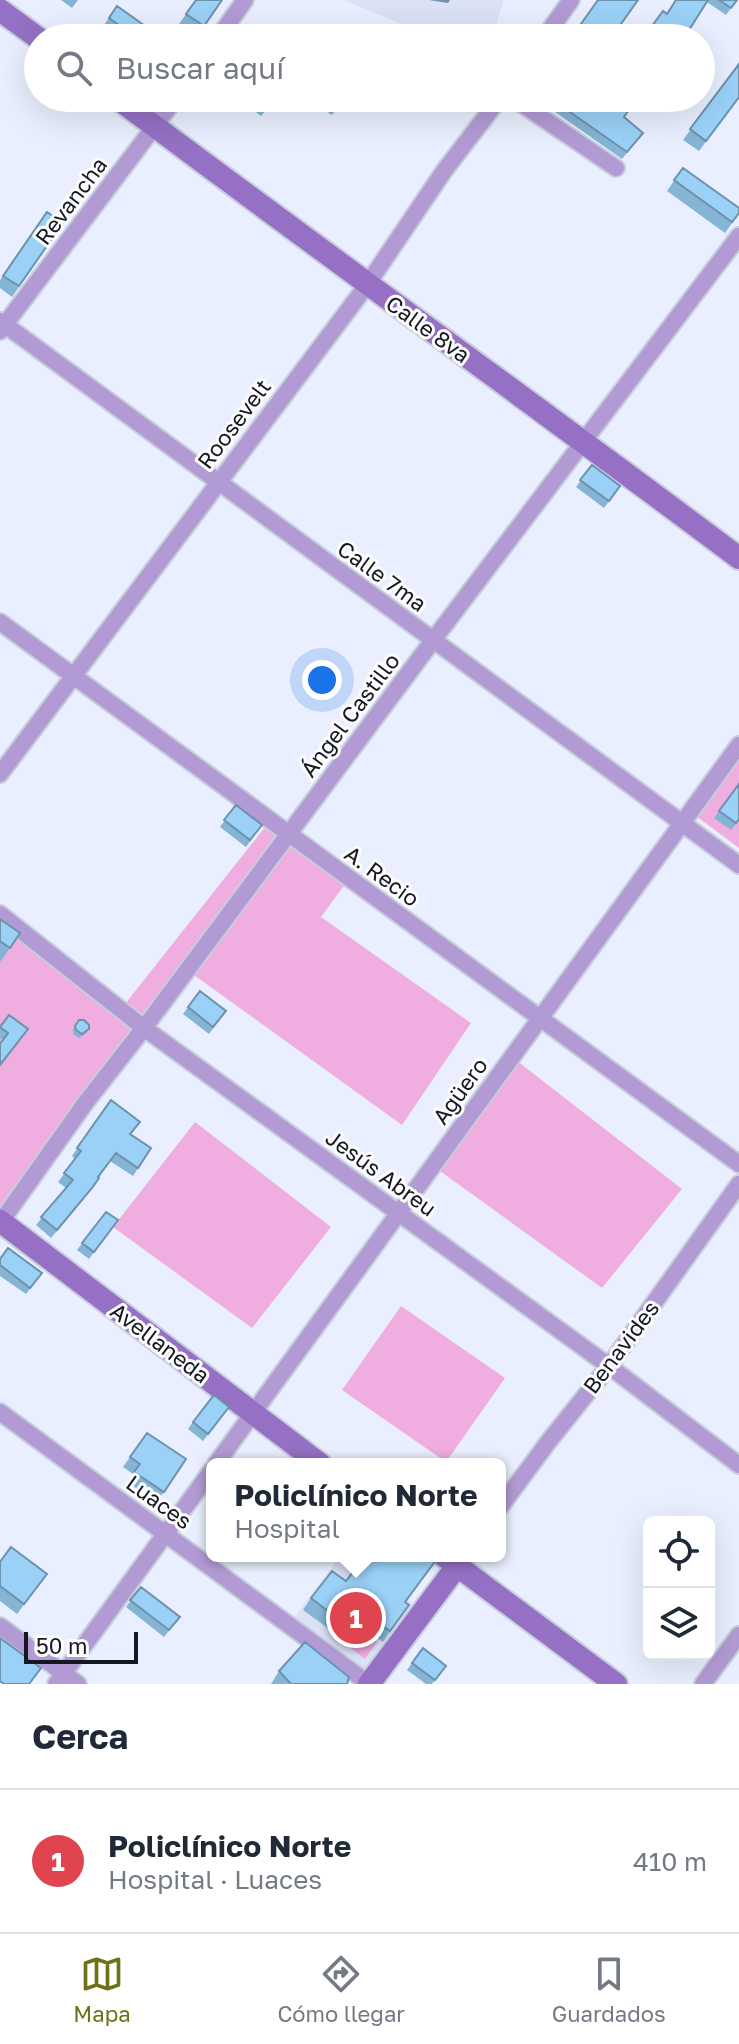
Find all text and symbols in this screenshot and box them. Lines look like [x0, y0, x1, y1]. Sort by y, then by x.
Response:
search box [24, 24, 715, 112]
icon: search [52, 46, 96, 90]
text: Buscar aquí [116, 50, 284, 86]
street label: Revancha [29, 152, 112, 250]
street label: Calle 8va [381, 289, 475, 368]
street label: Roosevelt [191, 374, 276, 474]
street label: Calle 7ma [333, 534, 432, 617]
street label: Ángel Castillo [294, 648, 405, 782]
your location [302, 660, 342, 700]
street label: A. Recio [340, 840, 425, 912]
street label: Agüero [426, 1052, 493, 1129]
street label: Jesús Abreu [321, 1124, 442, 1222]
street label: Benavides [577, 1295, 664, 1398]
street label: Avellaneda [106, 1297, 215, 1389]
popup [206, 1458, 506, 1562]
street label: Luaces [121, 1469, 197, 1534]
text: Policlínico Norte [234, 1477, 478, 1513]
text: Hospital [234, 1513, 340, 1544]
map controls [643, 1516, 715, 1660]
button: locate [643, 1516, 715, 1588]
pin: 1 [330, 1588, 382, 1648]
button: layers [643, 1588, 715, 1660]
scale bar [24, 1628, 138, 1664]
text: 50 m [36, 1632, 87, 1659]
text: Cerca [32, 1716, 128, 1756]
text: Policlínico Norte [108, 1828, 352, 1864]
text: 1 [51, 1846, 65, 1877]
text: 410 m [633, 1846, 707, 1877]
text: Hospital · Luaces [108, 1864, 322, 1895]
tab: Mapa [73, 1952, 131, 2027]
tab: Cómo llegar [277, 1952, 405, 2027]
tab: Guardados [552, 1952, 666, 2027]

